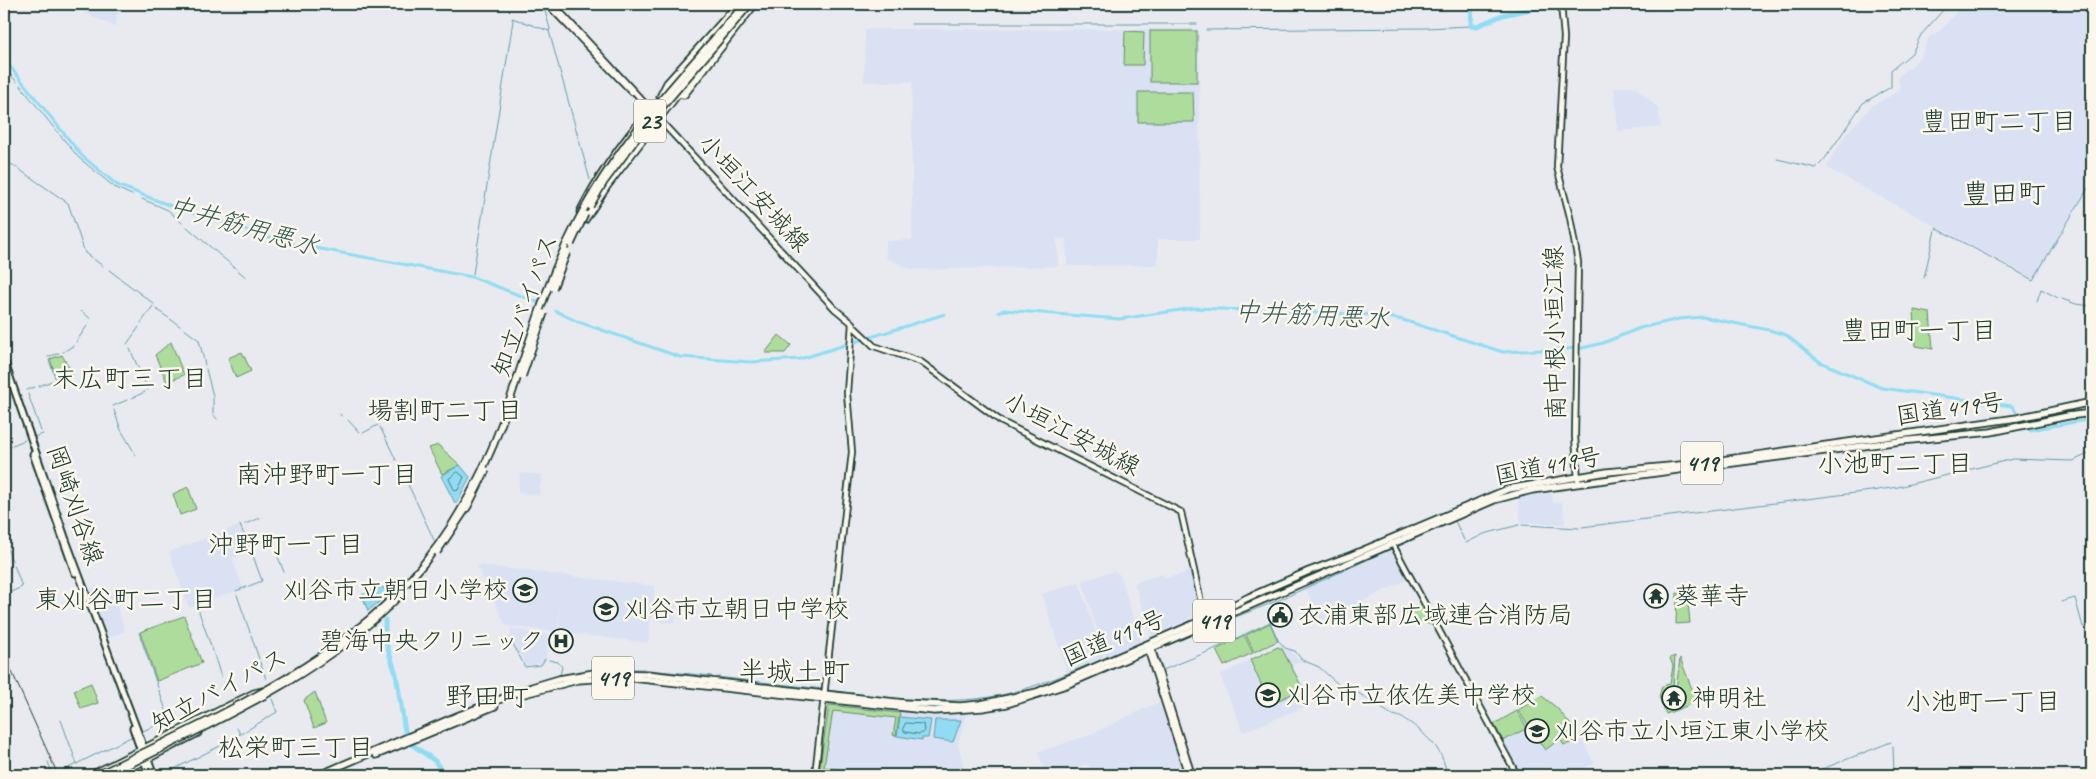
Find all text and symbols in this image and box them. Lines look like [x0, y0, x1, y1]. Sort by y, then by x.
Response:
road number: 23 [634, 100, 666, 142]
district label: 豊田町二丁目 [1921, 105, 2077, 138]
street label: 小垣江安城線 [691, 127, 817, 259]
district label: 豊田町 [1962, 176, 2046, 211]
water label: 中井筋用悪水 [164, 189, 324, 263]
street label: 知立バイパス [484, 229, 566, 381]
street label: 南中根小垣江線 [1537, 245, 1573, 421]
water label: 中井筋用悪水 [1233, 294, 1391, 336]
district label: 豊田町一丁目 [1841, 314, 1997, 347]
district label: 末広町三丁目 [52, 362, 208, 395]
street label: 小垣江安城線 [998, 385, 1146, 483]
street label: 国道419号 [1894, 386, 2006, 432]
district label: 場割町二丁目 [367, 394, 523, 427]
street label: 国道419号 [1492, 440, 1604, 492]
street label: 岡崎刈谷線 [40, 441, 110, 569]
road number: 419 [1681, 442, 1723, 484]
district label: 小池町二丁目 [1817, 447, 1973, 480]
district label: 南沖野町一丁目 [236, 458, 418, 491]
district label: 沖野町一丁目 [208, 528, 364, 561]
place label: 刈谷市立朝日小学校 [283, 574, 508, 606]
school or university icon: 刈谷市立朝日小学校 [512, 577, 538, 603]
place label: 葵華寺 [1674, 580, 1749, 612]
district label: 東刈谷町二丁目 [35, 583, 217, 616]
temple icon: 葵華寺 [1643, 583, 1669, 609]
place label: 刈谷市立朝日中学校 [624, 593, 849, 625]
school or university icon: 刈谷市立朝日中学校 [593, 596, 619, 622]
place label: 衣浦東部広域連合消防局 [1298, 599, 1573, 631]
road number: 419 [1193, 600, 1235, 642]
street label: 国道419号 [1058, 602, 1170, 674]
public building icon: 衣浦東部広域連合消防局 [1267, 602, 1293, 628]
place label: 碧海中央クリニック [319, 625, 544, 657]
hospital icon: 碧海中央クリニック [548, 628, 574, 654]
street label: 知立バイパス [145, 641, 293, 739]
district label: 半城土町 [738, 654, 850, 689]
road number: 419 [592, 656, 634, 700]
district label: 野田町 [445, 679, 529, 714]
place label: 刈谷市立依佐美中学校 [1286, 679, 1536, 711]
school or university icon: 刈谷市立依佐美中学校 [1255, 682, 1281, 708]
place label: 神明社 [1692, 682, 1767, 714]
temple icon: 神明社 [1661, 685, 1687, 711]
district label: 小池町一丁目 [1905, 685, 2061, 718]
place label: 刈谷市立小垣江東小学校 [1554, 715, 1829, 747]
school or university icon: 刈谷市立小垣江東小学校 [1524, 718, 1550, 744]
district label: 松栄町三丁目 [218, 731, 374, 764]

